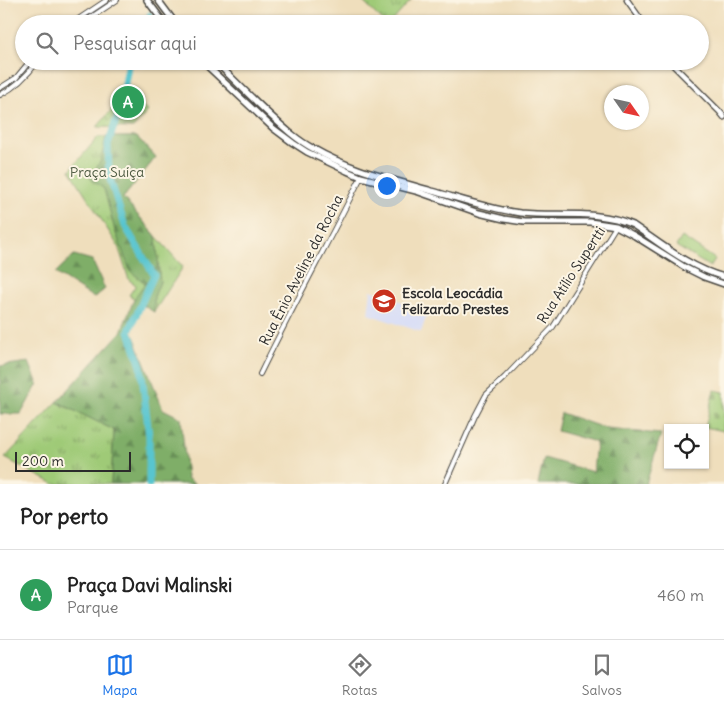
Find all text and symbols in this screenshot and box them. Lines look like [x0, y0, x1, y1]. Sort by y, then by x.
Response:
search box [15, 15, 709, 70]
icon: search [33, 29, 61, 57]
text: Pesquisar aqui [73, 31, 197, 55]
pin: A [112, 83, 144, 121]
north arrow [604, 85, 649, 130]
park label: Praça Suíça [70, 163, 144, 181]
your location [374, 173, 400, 199]
street label: Rua Ênio Aveline da Rocha [255, 192, 347, 348]
street label: Rua Atílio Supertti [533, 223, 609, 327]
place label: Escola Leocádia Felizardo Prestes [402, 284, 509, 318]
school or university icon: Escola Leocádia Felizardo Prestes [371, 288, 397, 314]
map controls [664, 424, 709, 469]
button: locate [664, 424, 709, 469]
scale bar [15, 449, 131, 472]
text: 200 m [22, 452, 64, 470]
text: Por perto [20, 503, 108, 530]
text: Praça Davi Malinski [67, 573, 232, 597]
text: A [31, 585, 41, 605]
text: 460 m [657, 585, 704, 605]
text: Parque [67, 597, 118, 617]
tab: Mapa [102, 651, 137, 699]
tab: Rotas [342, 651, 377, 699]
tab: Salvos [582, 651, 622, 699]

